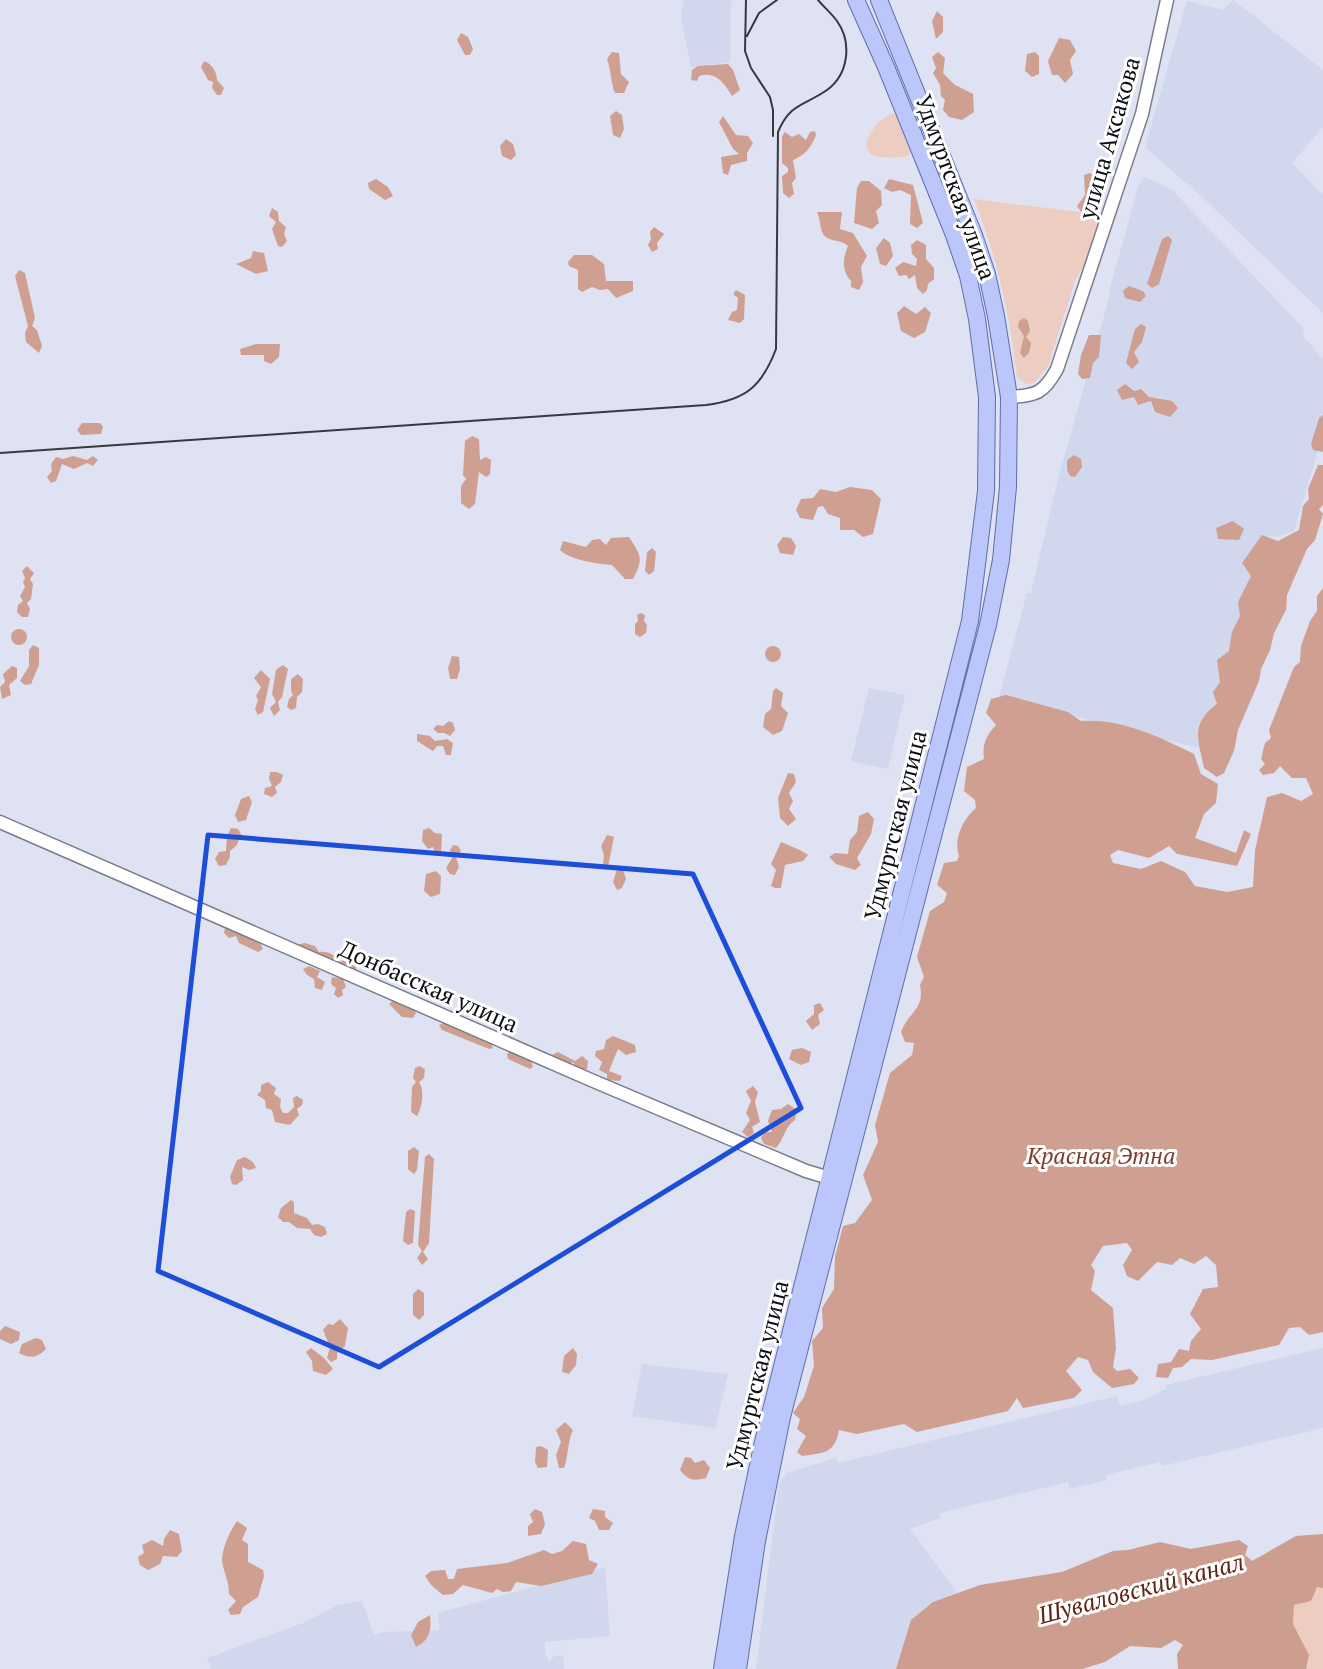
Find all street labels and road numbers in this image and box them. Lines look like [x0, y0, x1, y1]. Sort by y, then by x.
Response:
street label: улица Аксакова [1071, 53, 1147, 224]
street label: Удмуртская улица [908, 90, 1004, 284]
street label: Удмуртская улица [856, 726, 934, 923]
street label: Донбасская улица [335, 933, 524, 1039]
street label: Удмуртская улица [718, 1276, 796, 1473]

